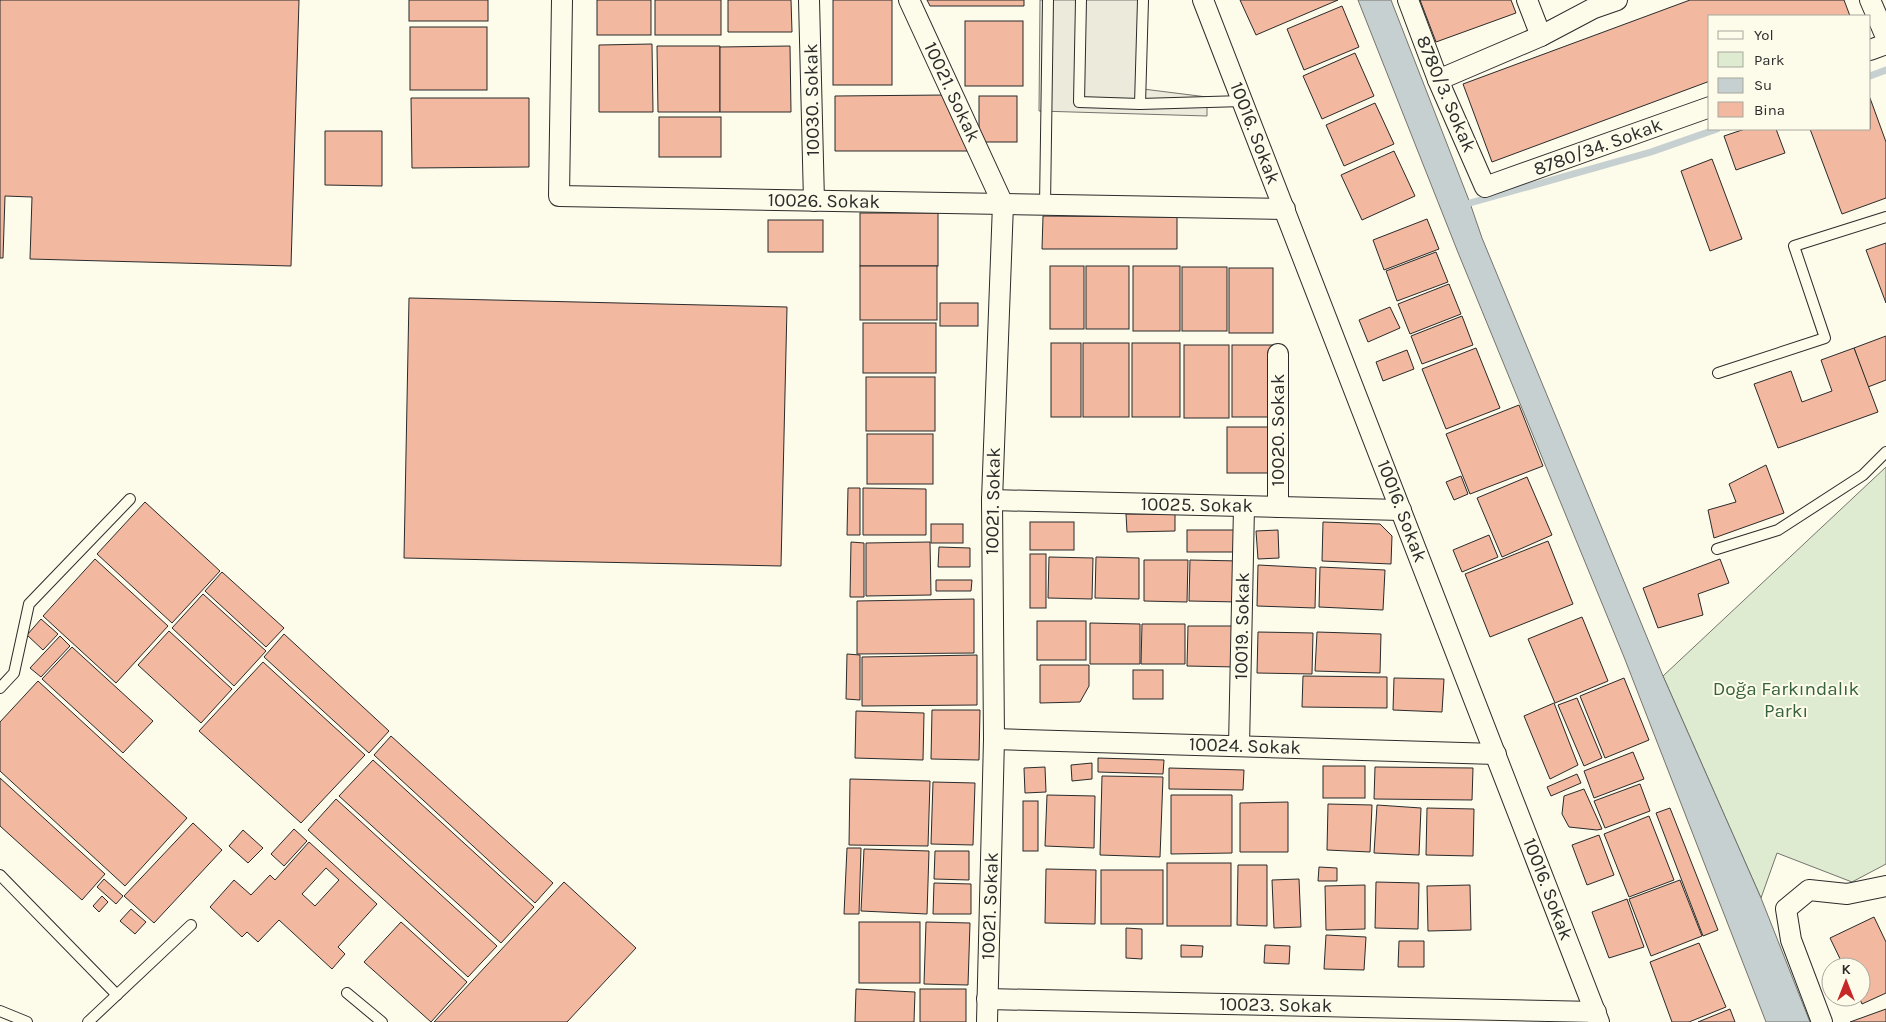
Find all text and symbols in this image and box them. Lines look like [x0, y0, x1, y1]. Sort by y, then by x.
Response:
legend [1708, 15, 1871, 130]
text: Yol [1754, 26, 1774, 44]
street label: 8780/3. Sokak [1412, 32, 1481, 156]
street label: 10021. Sokak [919, 39, 985, 146]
street label: 10030. Sokak [800, 43, 824, 157]
text: Park [1754, 51, 1784, 69]
text: Su [1754, 76, 1772, 94]
street label: 10016. Sokak [1225, 79, 1285, 187]
text: Bina [1754, 101, 1785, 119]
street label: 8780/34. Sokak [1531, 113, 1666, 180]
street label: 10026. Sokak [768, 189, 881, 213]
street label: 10020. Sokak [1267, 373, 1289, 486]
street label: 10021. Sokak [981, 447, 1005, 555]
street label: 10016. Sokak [1372, 457, 1432, 565]
street label: 10025. Sokak [1141, 493, 1254, 517]
street label: 10019. Sokak [1230, 572, 1254, 680]
park label: Doğa Farkındalık Parkı [1713, 678, 1860, 722]
street label: 10024. Sokak [1189, 733, 1302, 759]
street label: 10016. Sokak [1518, 835, 1578, 943]
street label: 10021. Sokak [977, 851, 1003, 960]
north arrow [1821, 957, 1871, 1007]
text: K [1841, 961, 1851, 978]
street label: 10023. Sokak [1219, 993, 1333, 1017]

